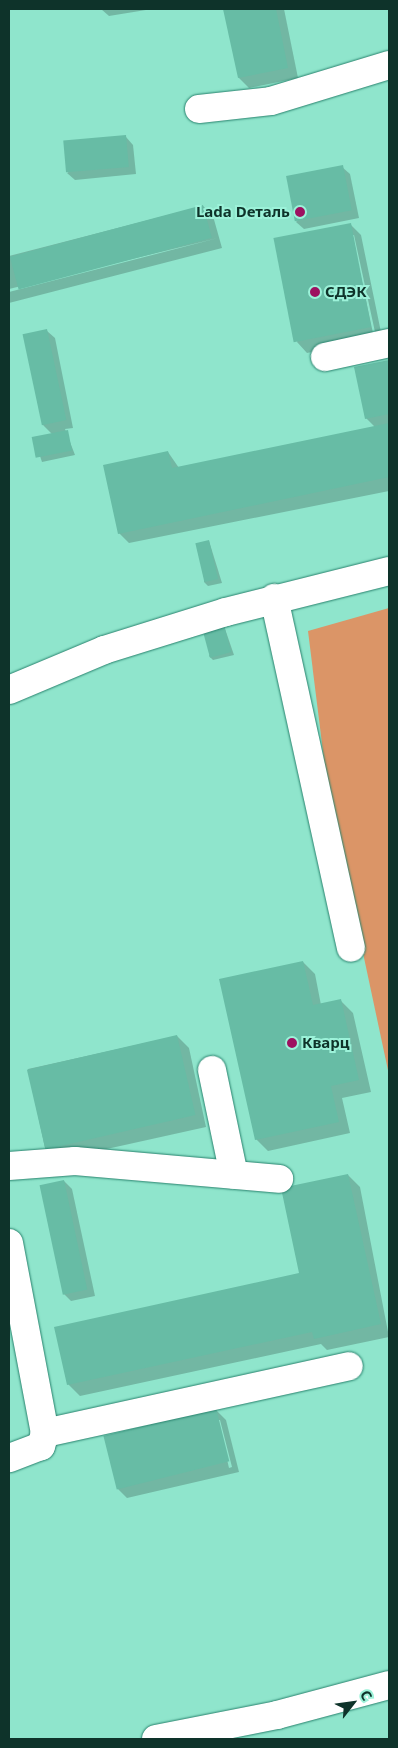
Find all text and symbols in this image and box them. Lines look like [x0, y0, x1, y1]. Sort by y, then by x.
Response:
place label: Lada Dеталь [196, 203, 290, 221]
marker: Lada Dеталь [294, 206, 306, 218]
place label: СДЭК [325, 283, 367, 301]
marker: СДЭК [309, 286, 321, 298]
place label: Кварц [302, 1034, 350, 1052]
marker: Кварц [286, 1037, 298, 1049]
north arrow [328, 1678, 378, 1728]
text: С [356, 1687, 377, 1704]

